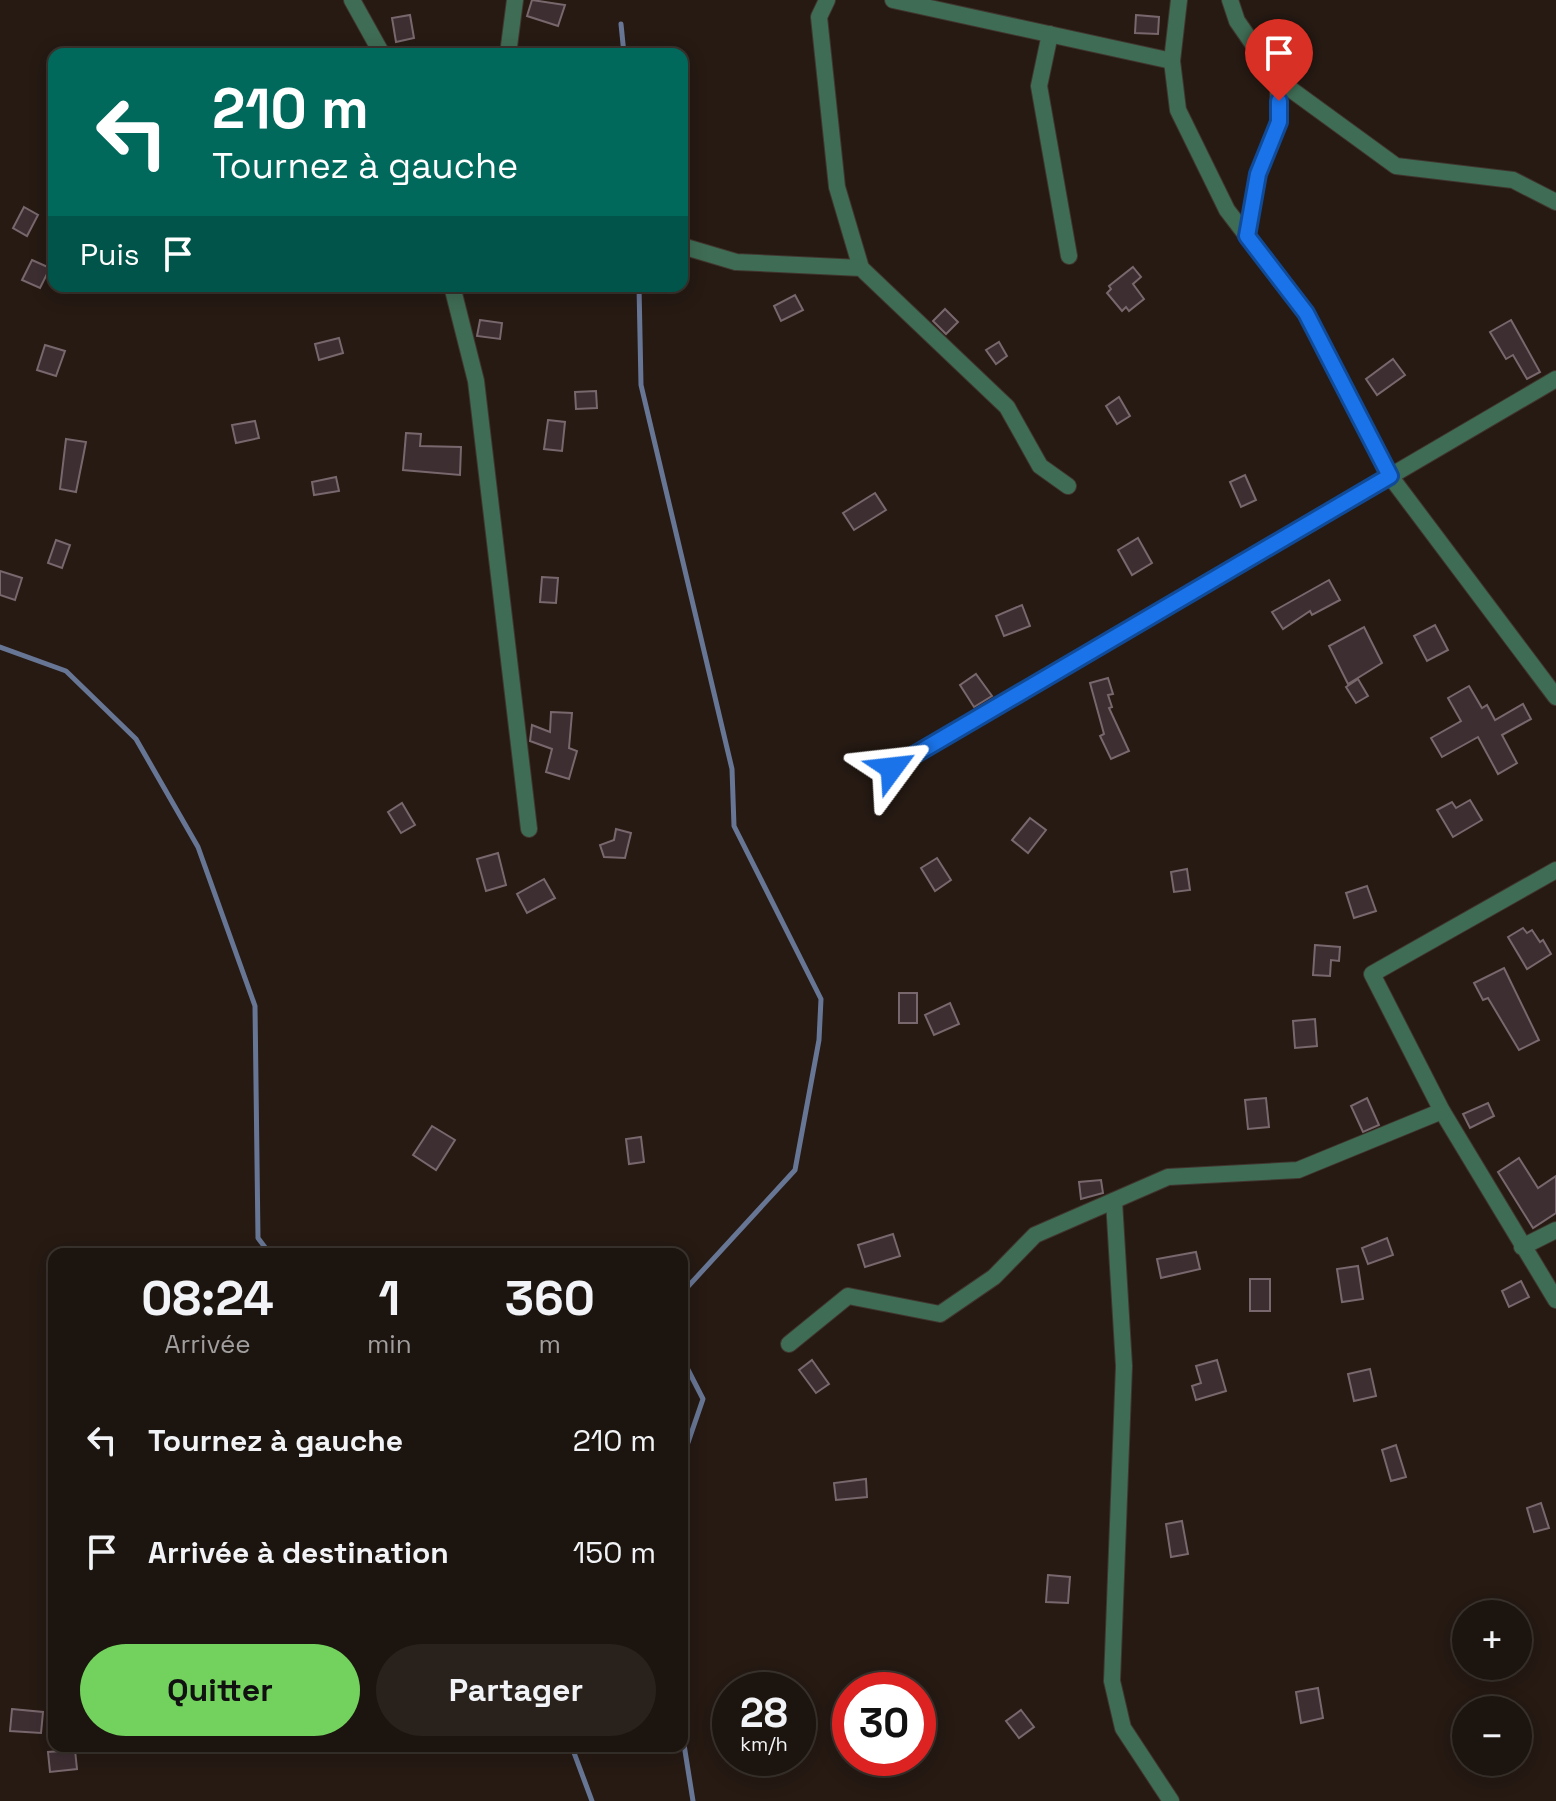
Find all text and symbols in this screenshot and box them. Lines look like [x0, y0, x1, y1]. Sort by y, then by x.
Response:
pin [1245, 19, 1313, 101]
icon: arrive [1257, 31, 1301, 75]
text: 210 m [212, 73, 369, 144]
icon: left [80, 80, 184, 184]
text: Tournez à gauche [212, 143, 518, 189]
icon: arrive [156, 232, 200, 276]
text: Puis [80, 235, 140, 274]
position arrow [850, 726, 934, 810]
text: 08:24 [141, 1268, 274, 1329]
text: 1 [378, 1268, 400, 1329]
text: 360 [505, 1268, 595, 1329]
text: Arrivée [164, 1327, 251, 1361]
text: min [367, 1327, 412, 1361]
text: m [539, 1327, 561, 1361]
icon: left [80, 1418, 124, 1462]
text: Tournez à gauche [148, 1421, 403, 1460]
text: 210 m [573, 1421, 656, 1460]
icon: arrive [80, 1530, 124, 1574]
text: Arrivée à destination [148, 1533, 449, 1572]
text: 150 m [573, 1533, 656, 1572]
map controls [1452, 1600, 1532, 1776]
button: + [1452, 1600, 1532, 1680]
button: Quitter [80, 1644, 360, 1736]
button: Partager [376, 1644, 656, 1736]
speed limit sign: 30 [832, 1672, 936, 1776]
text: 28 [740, 1688, 788, 1739]
button: − [1452, 1696, 1532, 1776]
text: km/h [740, 1731, 788, 1757]

